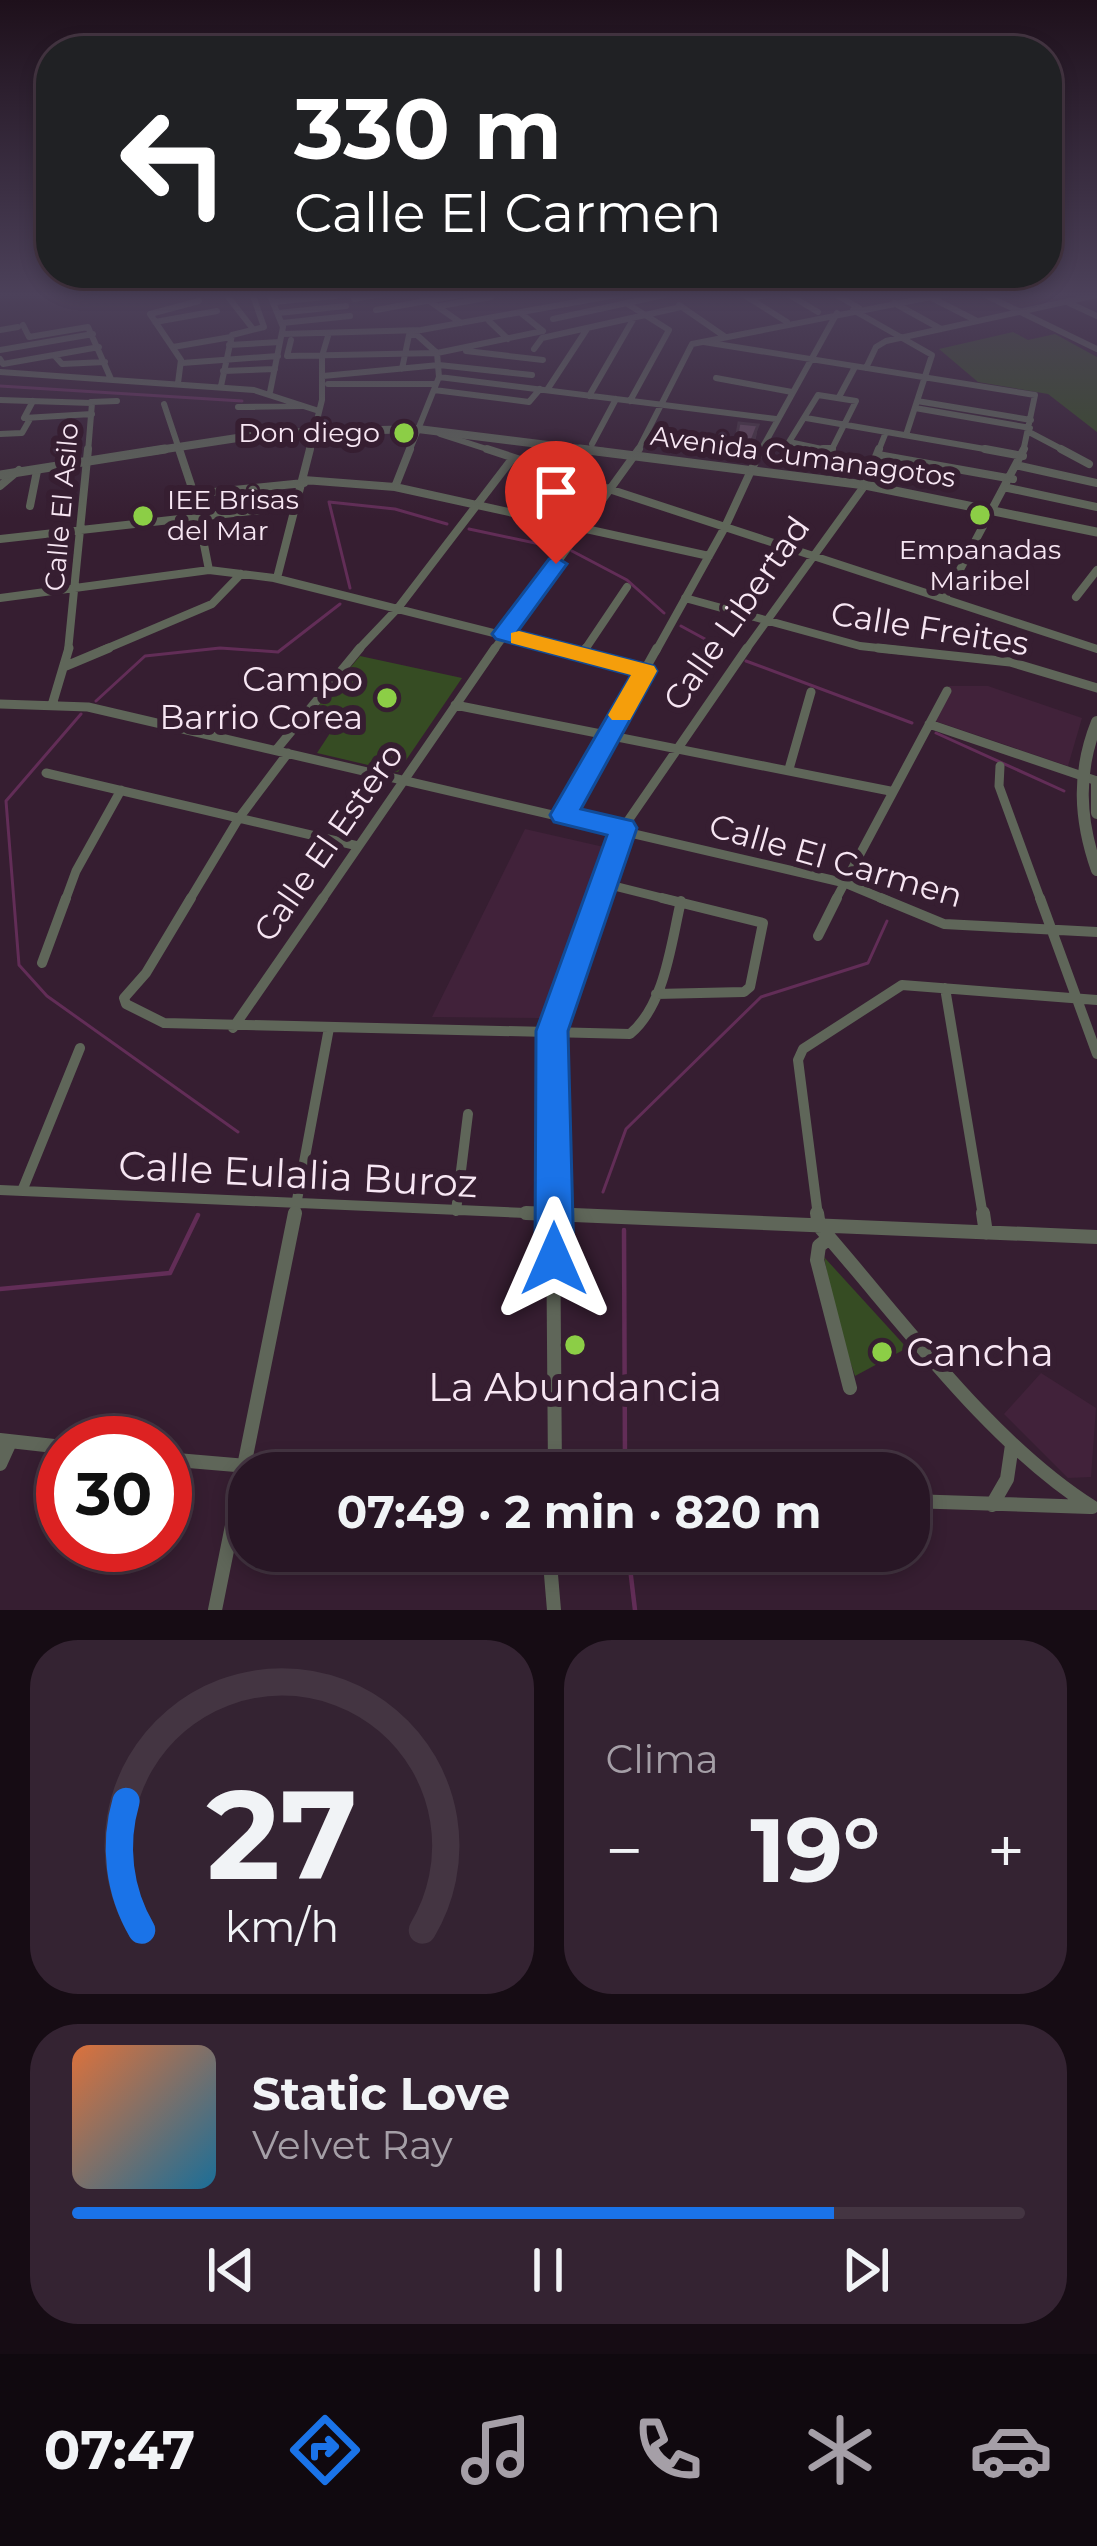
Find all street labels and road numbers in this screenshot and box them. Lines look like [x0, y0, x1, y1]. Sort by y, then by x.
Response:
street label: Avenida Cumanagotos [648, 419, 958, 494]
street label: Calle El Asilo [38, 421, 85, 593]
street label: Calle Libertad [654, 508, 818, 718]
street label: Calle Freites [828, 593, 1032, 663]
street label: Calle El Estero [245, 735, 411, 949]
street label: Calle El Carmen [705, 805, 967, 915]
street label: Calle Eulalia Buroz [117, 1141, 479, 1207]

